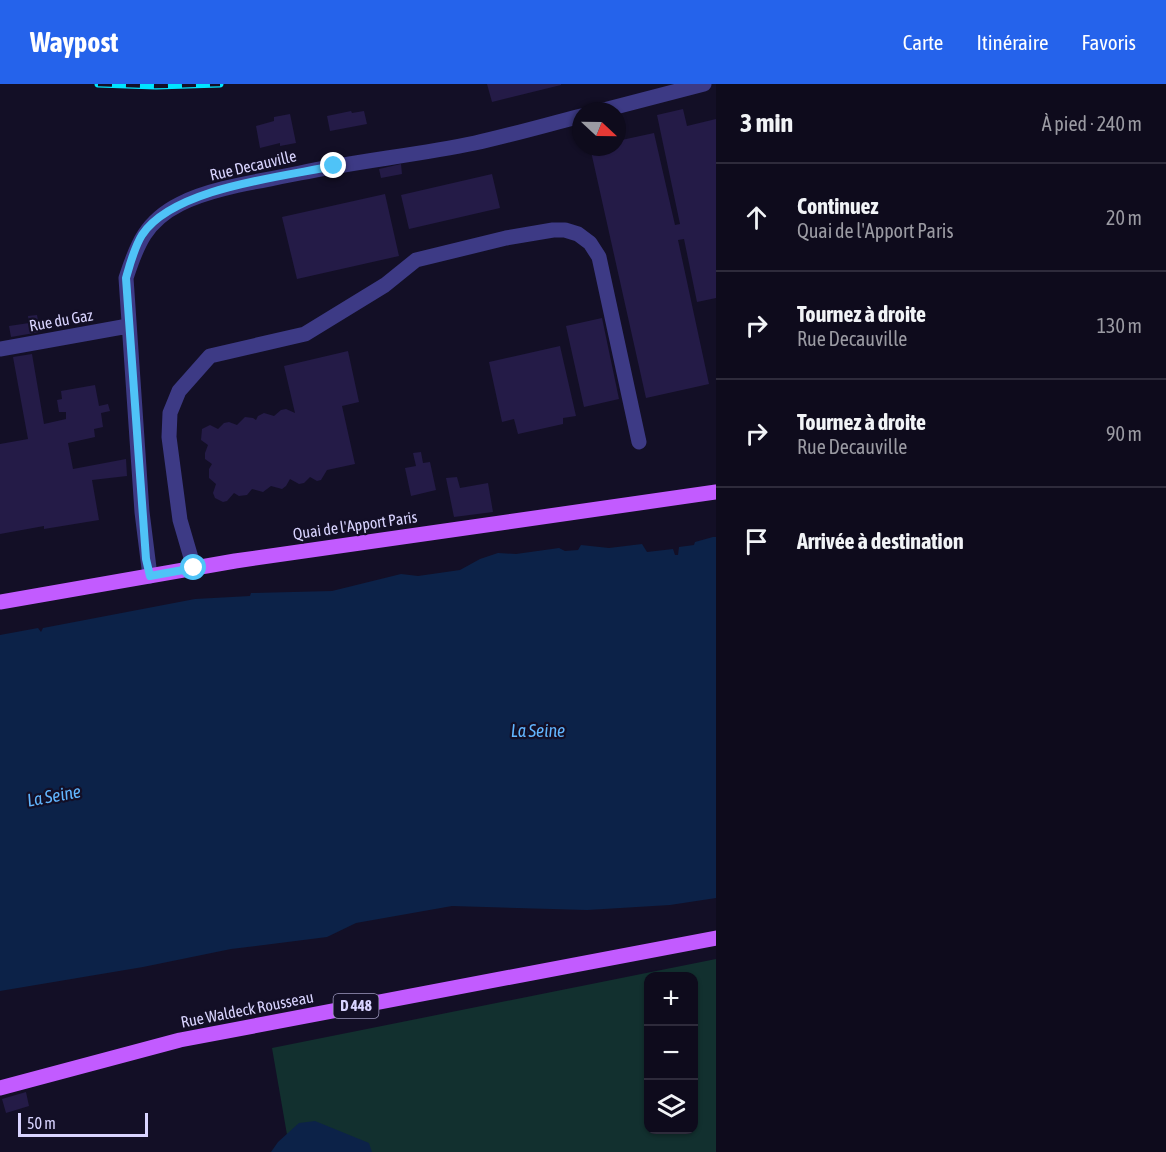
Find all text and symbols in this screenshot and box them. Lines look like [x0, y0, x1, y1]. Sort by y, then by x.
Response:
text: Waypost [30, 26, 118, 58]
text: Carte [903, 30, 943, 54]
text: Itinéraire [976, 30, 1048, 54]
text: Favoris [1081, 30, 1136, 54]
north arrow [572, 102, 626, 156]
text: 3 min [740, 108, 793, 138]
text: À pied · 240 m [1042, 112, 1142, 135]
street label: Rue Decauville [208, 146, 298, 184]
route end [320, 152, 346, 178]
text: Continuez [797, 193, 879, 219]
icon: ahead [740, 201, 773, 234]
text: 20 m [1106, 206, 1142, 229]
text: Quai de l'Apport Paris [797, 219, 953, 242]
text: Tournez à droite [797, 301, 926, 327]
street label: Rue du Gaz [28, 306, 94, 334]
icon: right [740, 309, 773, 342]
text: 130 m [1097, 314, 1142, 337]
text: Rue Decauville [797, 327, 907, 350]
text: Tournez à droite [797, 409, 926, 435]
icon: right [740, 417, 773, 450]
text: 90 m [1106, 422, 1142, 445]
text: Rue Decauville [797, 435, 907, 458]
street label: Quai de l'Apport Paris [292, 507, 419, 544]
icon: arrive [740, 525, 773, 558]
text: Arrivée à destination [797, 528, 964, 554]
route start [180, 554, 206, 580]
water label: La Seine [511, 720, 565, 741]
water label: La Seine [25, 780, 83, 811]
map controls [644, 972, 698, 1134]
button: + [644, 972, 698, 1026]
street label: Rue Waldeck Rousseau [179, 987, 315, 1031]
road number: D 448 [334, 994, 378, 1018]
button: − [644, 1026, 698, 1080]
button: layers [644, 1080, 698, 1134]
scale bar [18, 1110, 148, 1138]
text: 50 m [27, 1114, 56, 1132]

